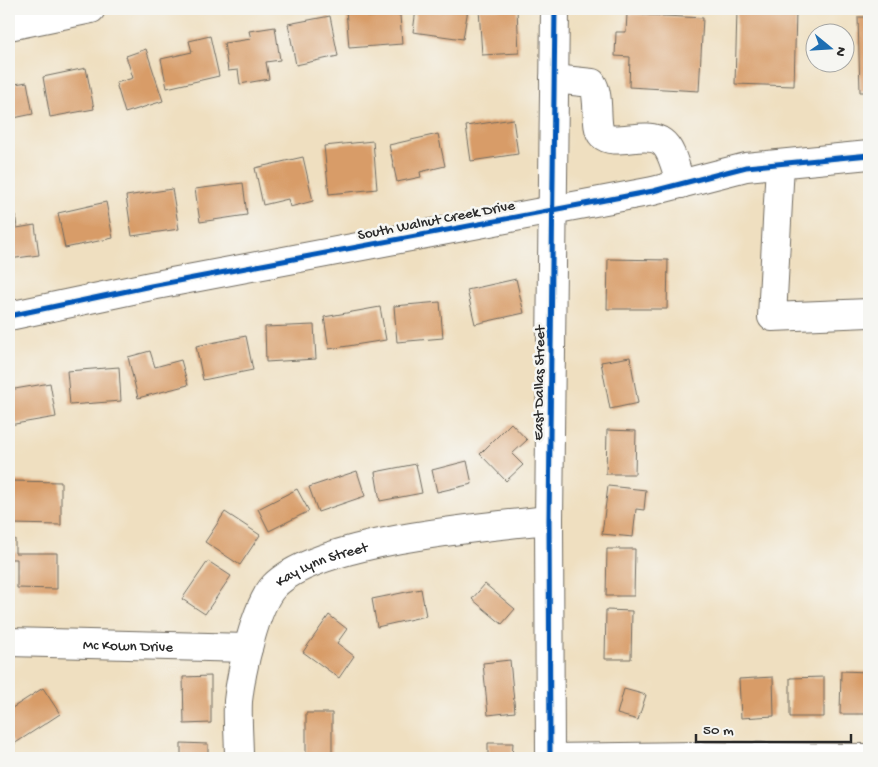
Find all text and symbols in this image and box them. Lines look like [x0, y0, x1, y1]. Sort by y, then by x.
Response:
north arrow [806, 22, 856, 72]
text: N [830, 44, 849, 58]
street label: South Walnut Creek Drive [356, 197, 517, 245]
street label: East Dallas Street [530, 324, 550, 441]
street label: Kay Lynn Street [272, 539, 371, 592]
street label: Mc Kown Drive [83, 637, 173, 657]
scale bar [696, 712, 850, 744]
text: 50 m [703, 722, 734, 740]

